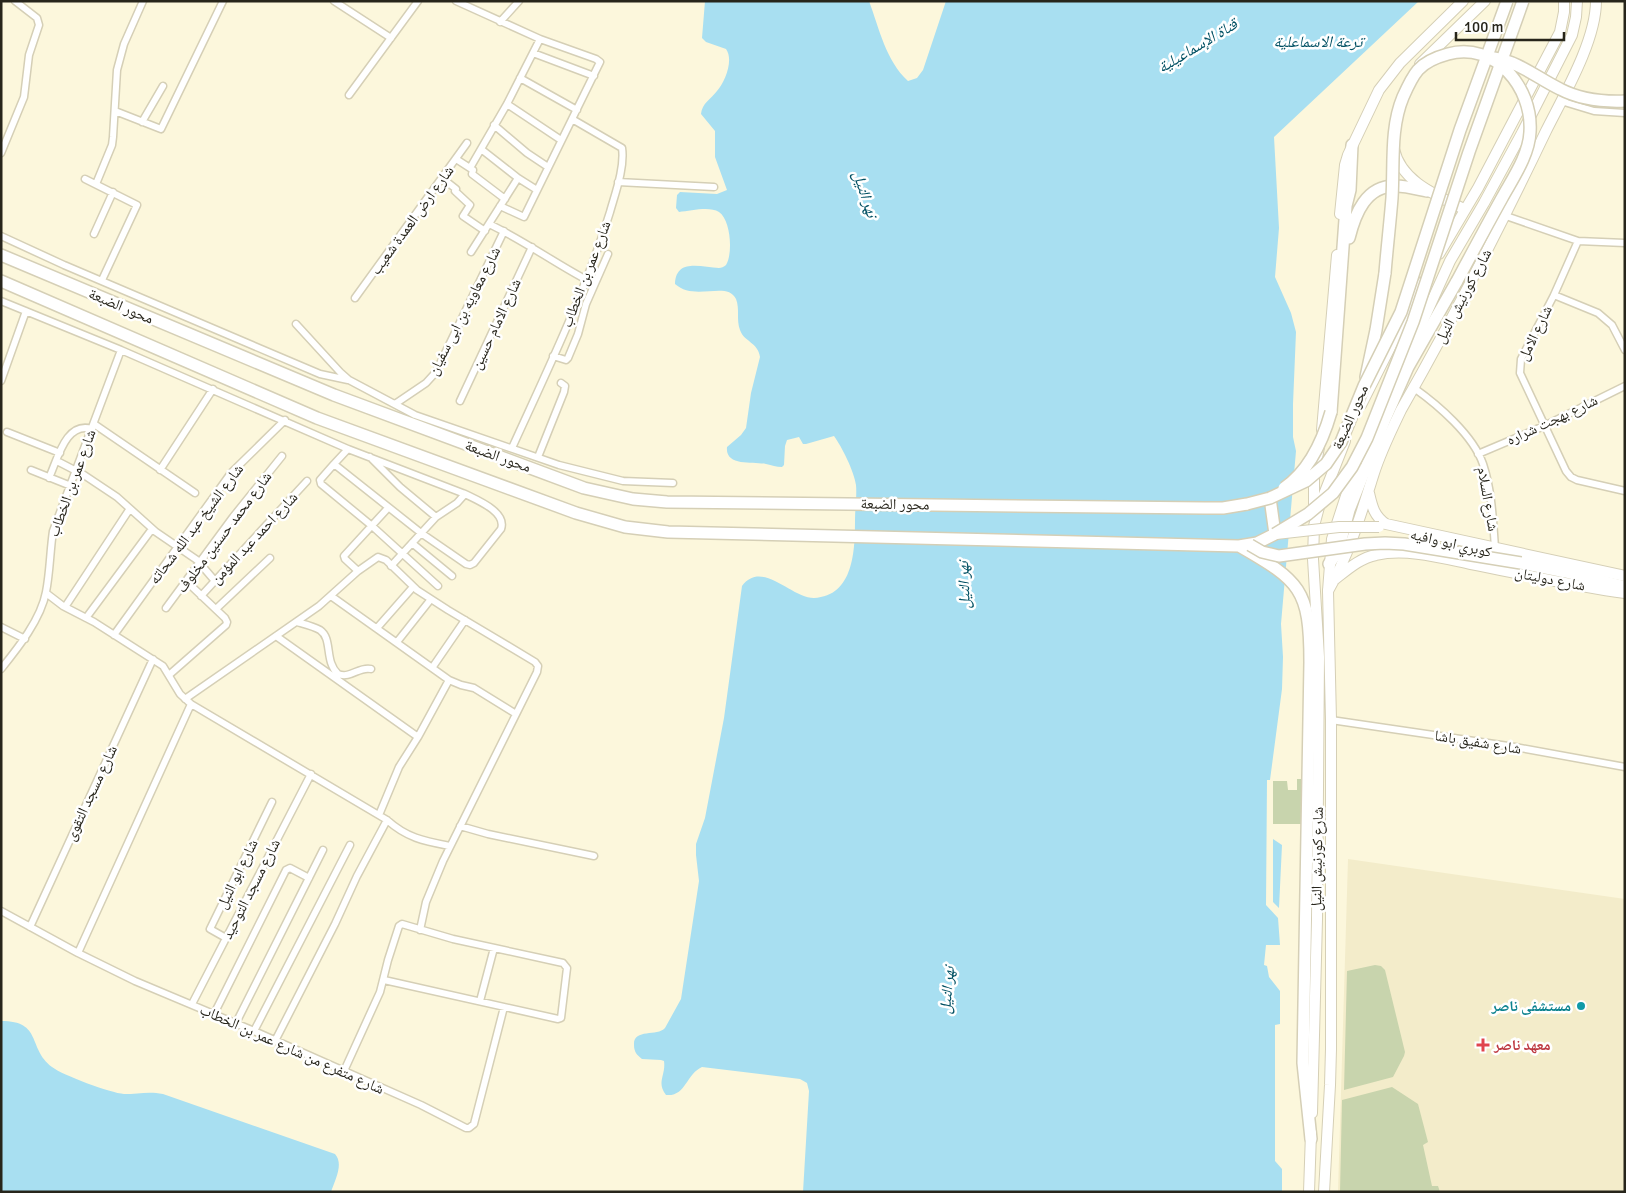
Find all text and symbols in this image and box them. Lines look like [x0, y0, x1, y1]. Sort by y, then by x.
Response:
scale bar [1456, 10, 1564, 42]
water label: قناة الإسماعيلية [1154, 13, 1243, 77]
text: 100 m [1464, 18, 1504, 36]
water label: ترعة الاسماعلية [1273, 32, 1366, 52]
street label: شارع ارض العمدة شعيب [366, 162, 458, 279]
water label: نهر النيل [848, 169, 883, 223]
street label: شارع عمر بن الخطاب [557, 218, 616, 330]
street label: شارع معاويه بن ابى سفيان [424, 244, 505, 379]
street label: شارع كورنيش النيل [1431, 246, 1496, 347]
street label: شارع الامام حسين [467, 276, 526, 373]
street label: محور الضبعة [86, 284, 156, 328]
street label: شارع الامل [1514, 302, 1557, 364]
street label: محور الضبعة [1328, 382, 1372, 452]
street label: شارع بهجت شراره [1504, 391, 1601, 450]
street label: شارع عمر بن الخطاب [44, 427, 101, 539]
street label: محور الضبعة [463, 436, 534, 476]
street label: شارع الشيخ عبد الله شحاته [145, 460, 248, 588]
street label: شارع السلام [1473, 465, 1503, 533]
street label: شارع محمد حسنين مخلوف [173, 468, 276, 597]
street label: شارع احمد عبد المؤمن [207, 488, 302, 589]
street label: محور الضبعة [860, 494, 930, 514]
street label: كوبري ابو وافيه [1408, 525, 1494, 564]
water label: نهر النيل [953, 558, 975, 609]
street label: شارع دوليتان [1513, 563, 1587, 596]
street label: شارع شفيق باشا [1433, 726, 1523, 759]
street label: شارع مسجد التقوى [61, 742, 122, 844]
street label: شارع كورنيش النيل [1307, 807, 1328, 911]
street label: شارع ابو النيل [212, 836, 263, 912]
street label: شارع مسجد التوحيد [218, 836, 285, 943]
water label: نهر النيل [935, 963, 959, 1015]
place label: مستشفى ناصر [1490, 997, 1571, 1015]
street label: شارع متفرع من شارع عمر بن الخطاب [197, 1000, 387, 1099]
marker: مستشفى ناصر [1575, 1000, 1587, 1012]
place label: معهد ناصر [1493, 1036, 1551, 1054]
marker: معهد ناصر [1476, 1038, 1490, 1052]

